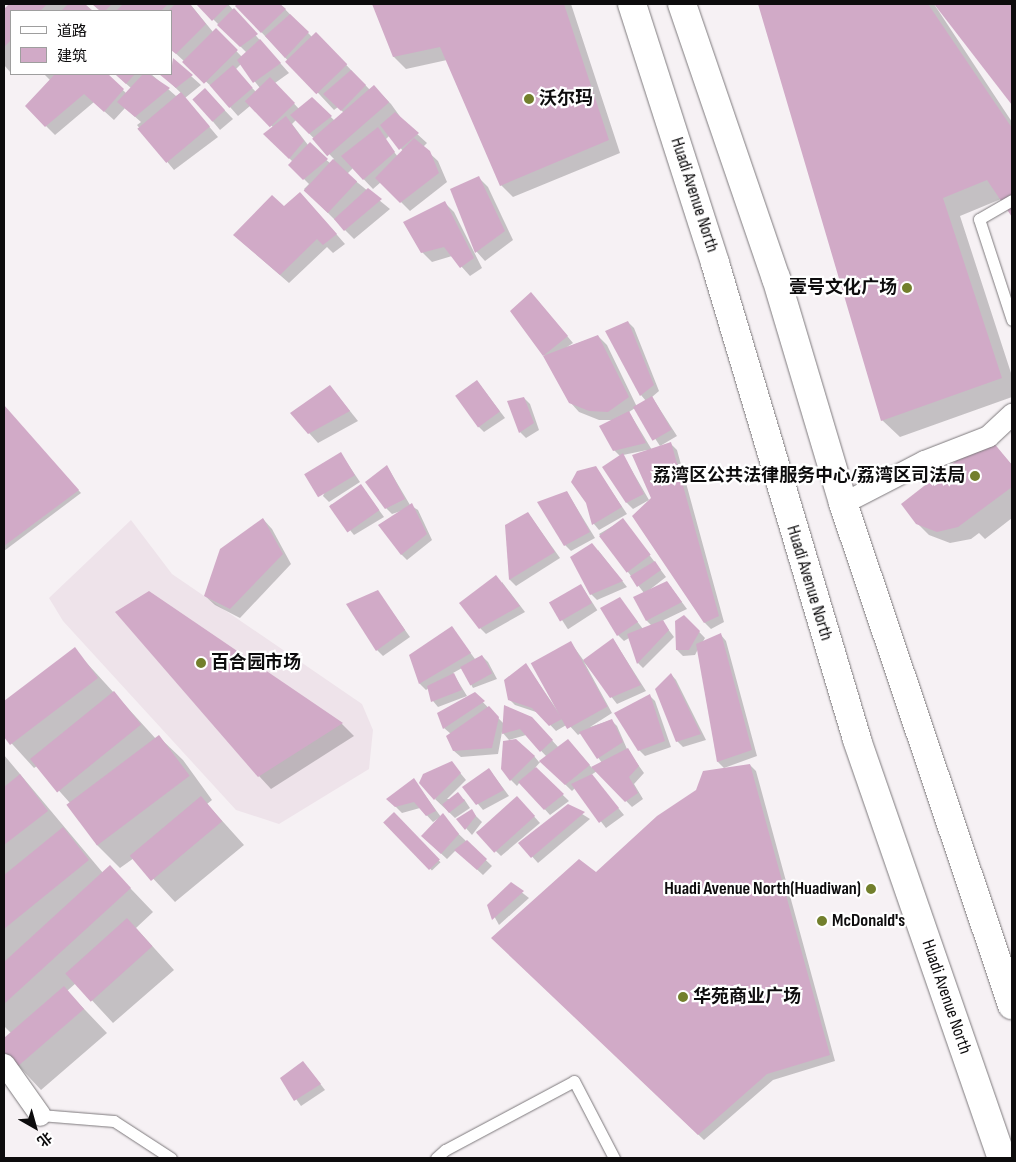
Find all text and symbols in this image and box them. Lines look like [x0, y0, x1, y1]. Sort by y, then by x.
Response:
legend [10, 10, 172, 75]
text: 道路 [57, 22, 87, 41]
text: 建筑 [57, 47, 87, 66]
place label: 沃尔玛 [539, 88, 593, 110]
marker: 沃尔玛 [523, 93, 535, 105]
street label: Huadi Avenue North [665, 135, 723, 255]
place label: 壹号文化广场 [789, 277, 897, 299]
marker: 壹号文化广场 [901, 282, 913, 294]
place label: 荔湾区公共法律服务中心/荔湾区司法局 [653, 465, 965, 487]
marker: 荔湾区公共法律服务中心/荔湾区司法局 [969, 470, 981, 482]
street label: Huadi Avenue North [781, 523, 837, 643]
place label: 百合园市场 [211, 652, 301, 674]
marker: 百合园市场 [195, 657, 207, 669]
place label: Huadi Avenue North(Huadiwan) [664, 878, 861, 900]
marker: Huadi Avenue North(Huadiwan) [865, 883, 877, 895]
place label: McDonald's [832, 910, 905, 932]
marker: McDonald's [816, 915, 828, 927]
street label: Huadi Avenue North [916, 937, 976, 1057]
place label: 华苑商业广场 [693, 986, 801, 1008]
marker: 华苑商业广场 [677, 991, 689, 1003]
north arrow [10, 1102, 60, 1152]
text: 北 [34, 1128, 55, 1150]

